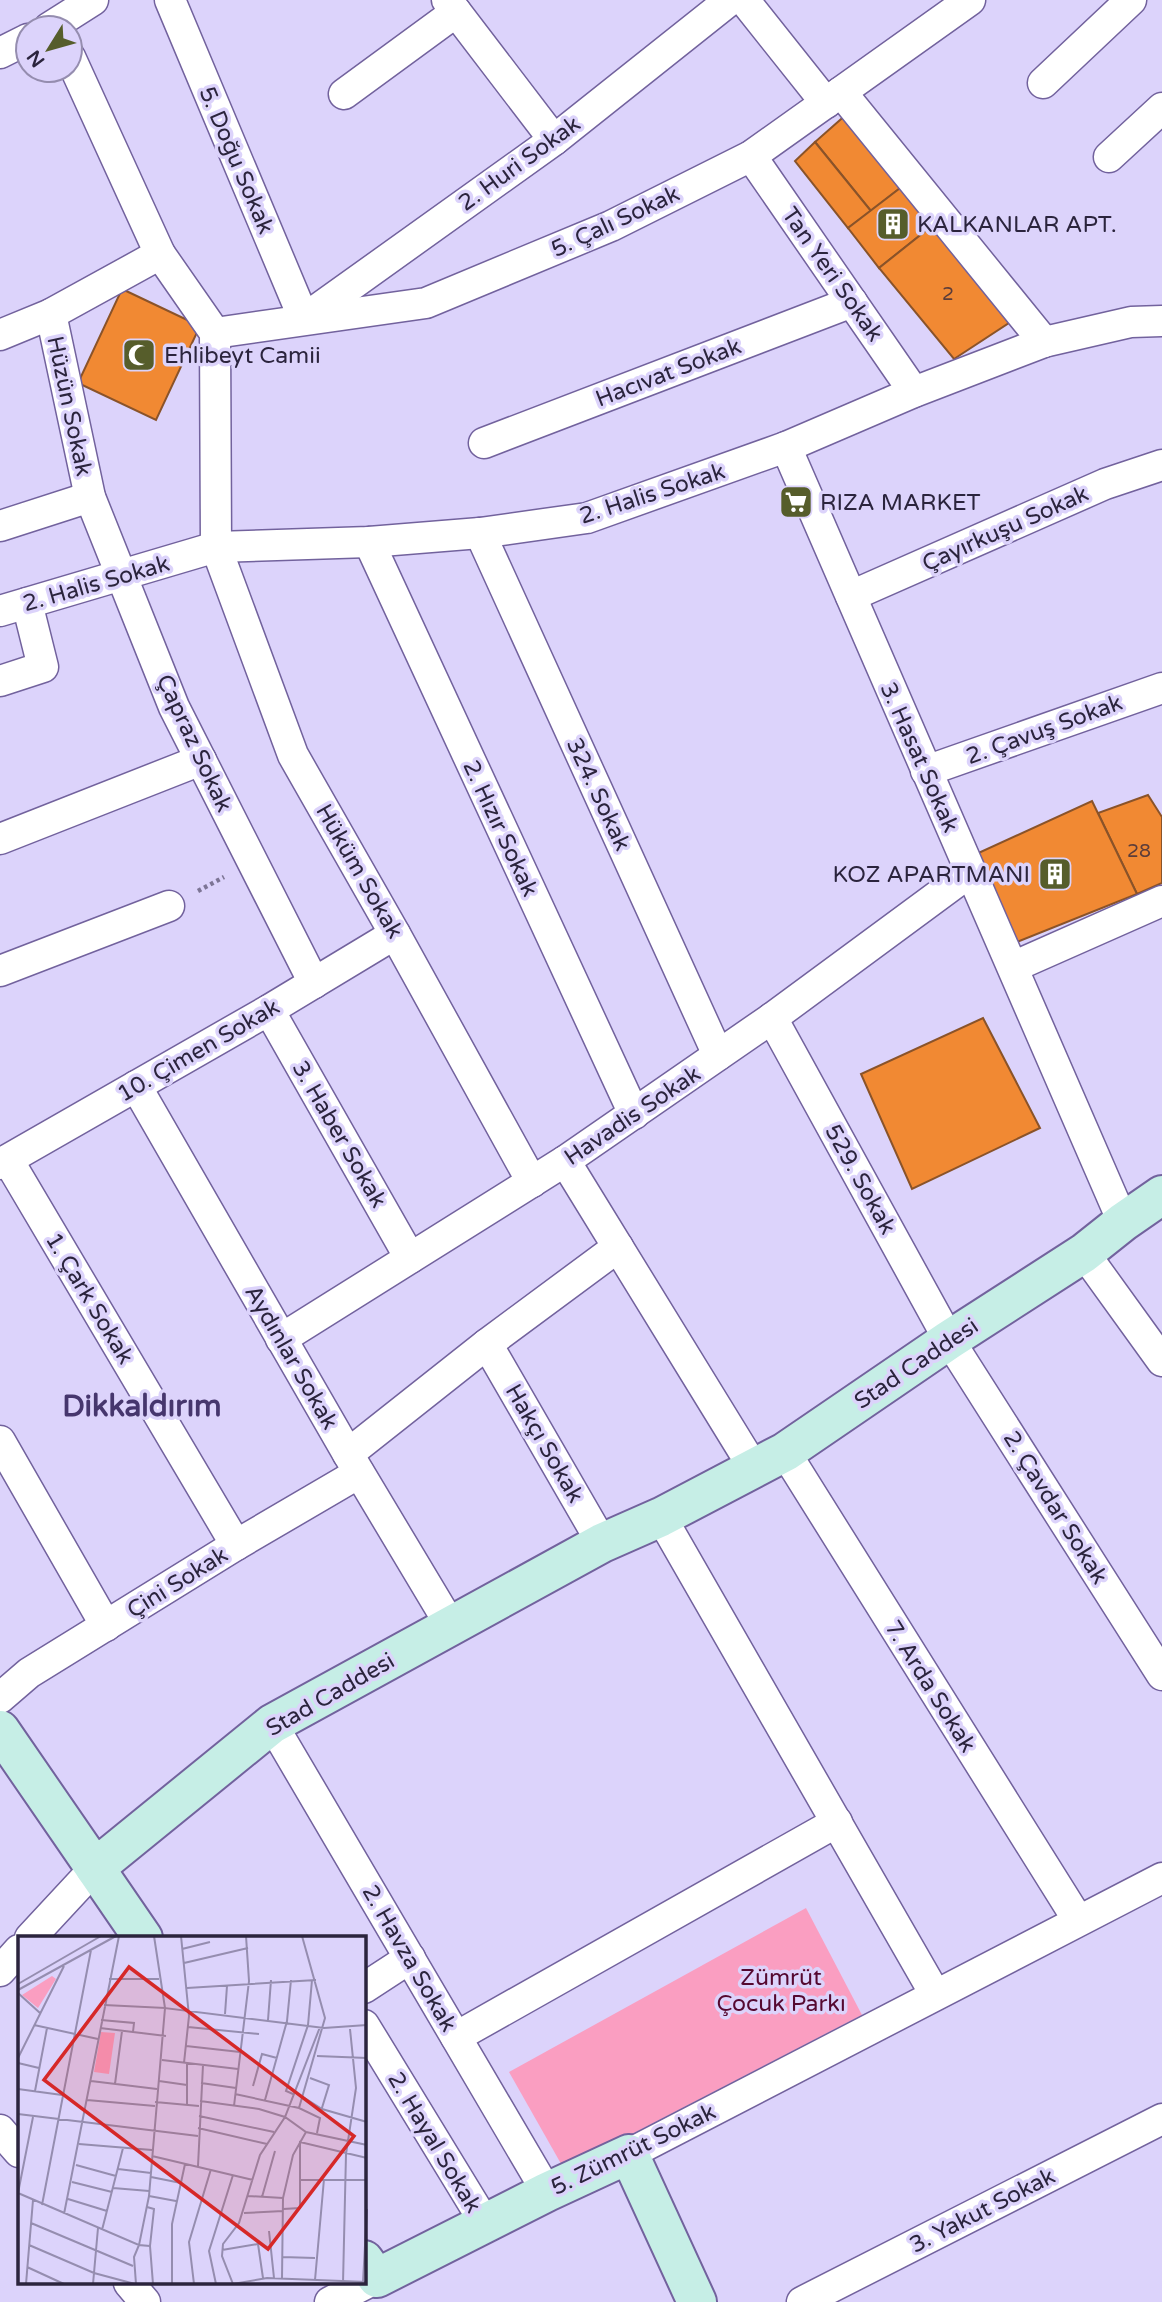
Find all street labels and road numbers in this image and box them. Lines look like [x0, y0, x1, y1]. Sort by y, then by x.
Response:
street label: 5. Doğu Sokak [192, 82, 280, 238]
street label: 2. Huri Sokak [453, 110, 586, 217]
street label: 5. Çalı Sokak [547, 180, 684, 264]
street label: Tan Yeri Sokak [776, 202, 889, 347]
street label: Hacıvat Sokak [592, 332, 745, 414]
street label: Hüzün Sokak [41, 334, 98, 479]
street label: 2. Halis Sokak [576, 457, 728, 531]
street label: Çayırkuşu Sokak [918, 480, 1093, 578]
street label: 2. Halis Sokak [20, 550, 173, 618]
street label: Çapraz Sokak [150, 670, 238, 817]
street label: 3. Hasat Sokak [874, 678, 965, 837]
street label: 2. Çavuş Sokak [962, 689, 1126, 771]
street label: 324. Sokak [560, 734, 636, 855]
street label: 2. Hızır Sokak [456, 756, 544, 901]
street label: Hüküm Sokak [309, 799, 409, 944]
street label: 10. Çimen Sokak [112, 993, 285, 1109]
street label: 3. Haber Sokak [286, 1056, 392, 1213]
street label: Havadis Sokak [559, 1060, 706, 1172]
street label: 529. Sokak [818, 1120, 902, 1239]
street label: 1. Çark Sokak [39, 1228, 139, 1369]
street label: Aydınlar Sokak [238, 1280, 344, 1435]
street label: Stad Caddesi [849, 1312, 984, 1416]
street label: Hakçı Sokak [499, 1379, 589, 1508]
street label: 2. Çavdar Sokak [997, 1426, 1113, 1589]
street label: Çini Sokak [122, 1541, 233, 1625]
street label: 7. Arda Sokak [879, 1615, 982, 1758]
street label: Stad Caddesi [261, 1647, 400, 1743]
street label: 2. Havza Sokak [356, 1880, 463, 2037]
street label: 2. Hayal Sokak [381, 2067, 487, 2218]
street label: 5. Zümrüt Sokak [547, 2098, 720, 2202]
street label: 3. Yakut Sokak [905, 2162, 1060, 2260]

